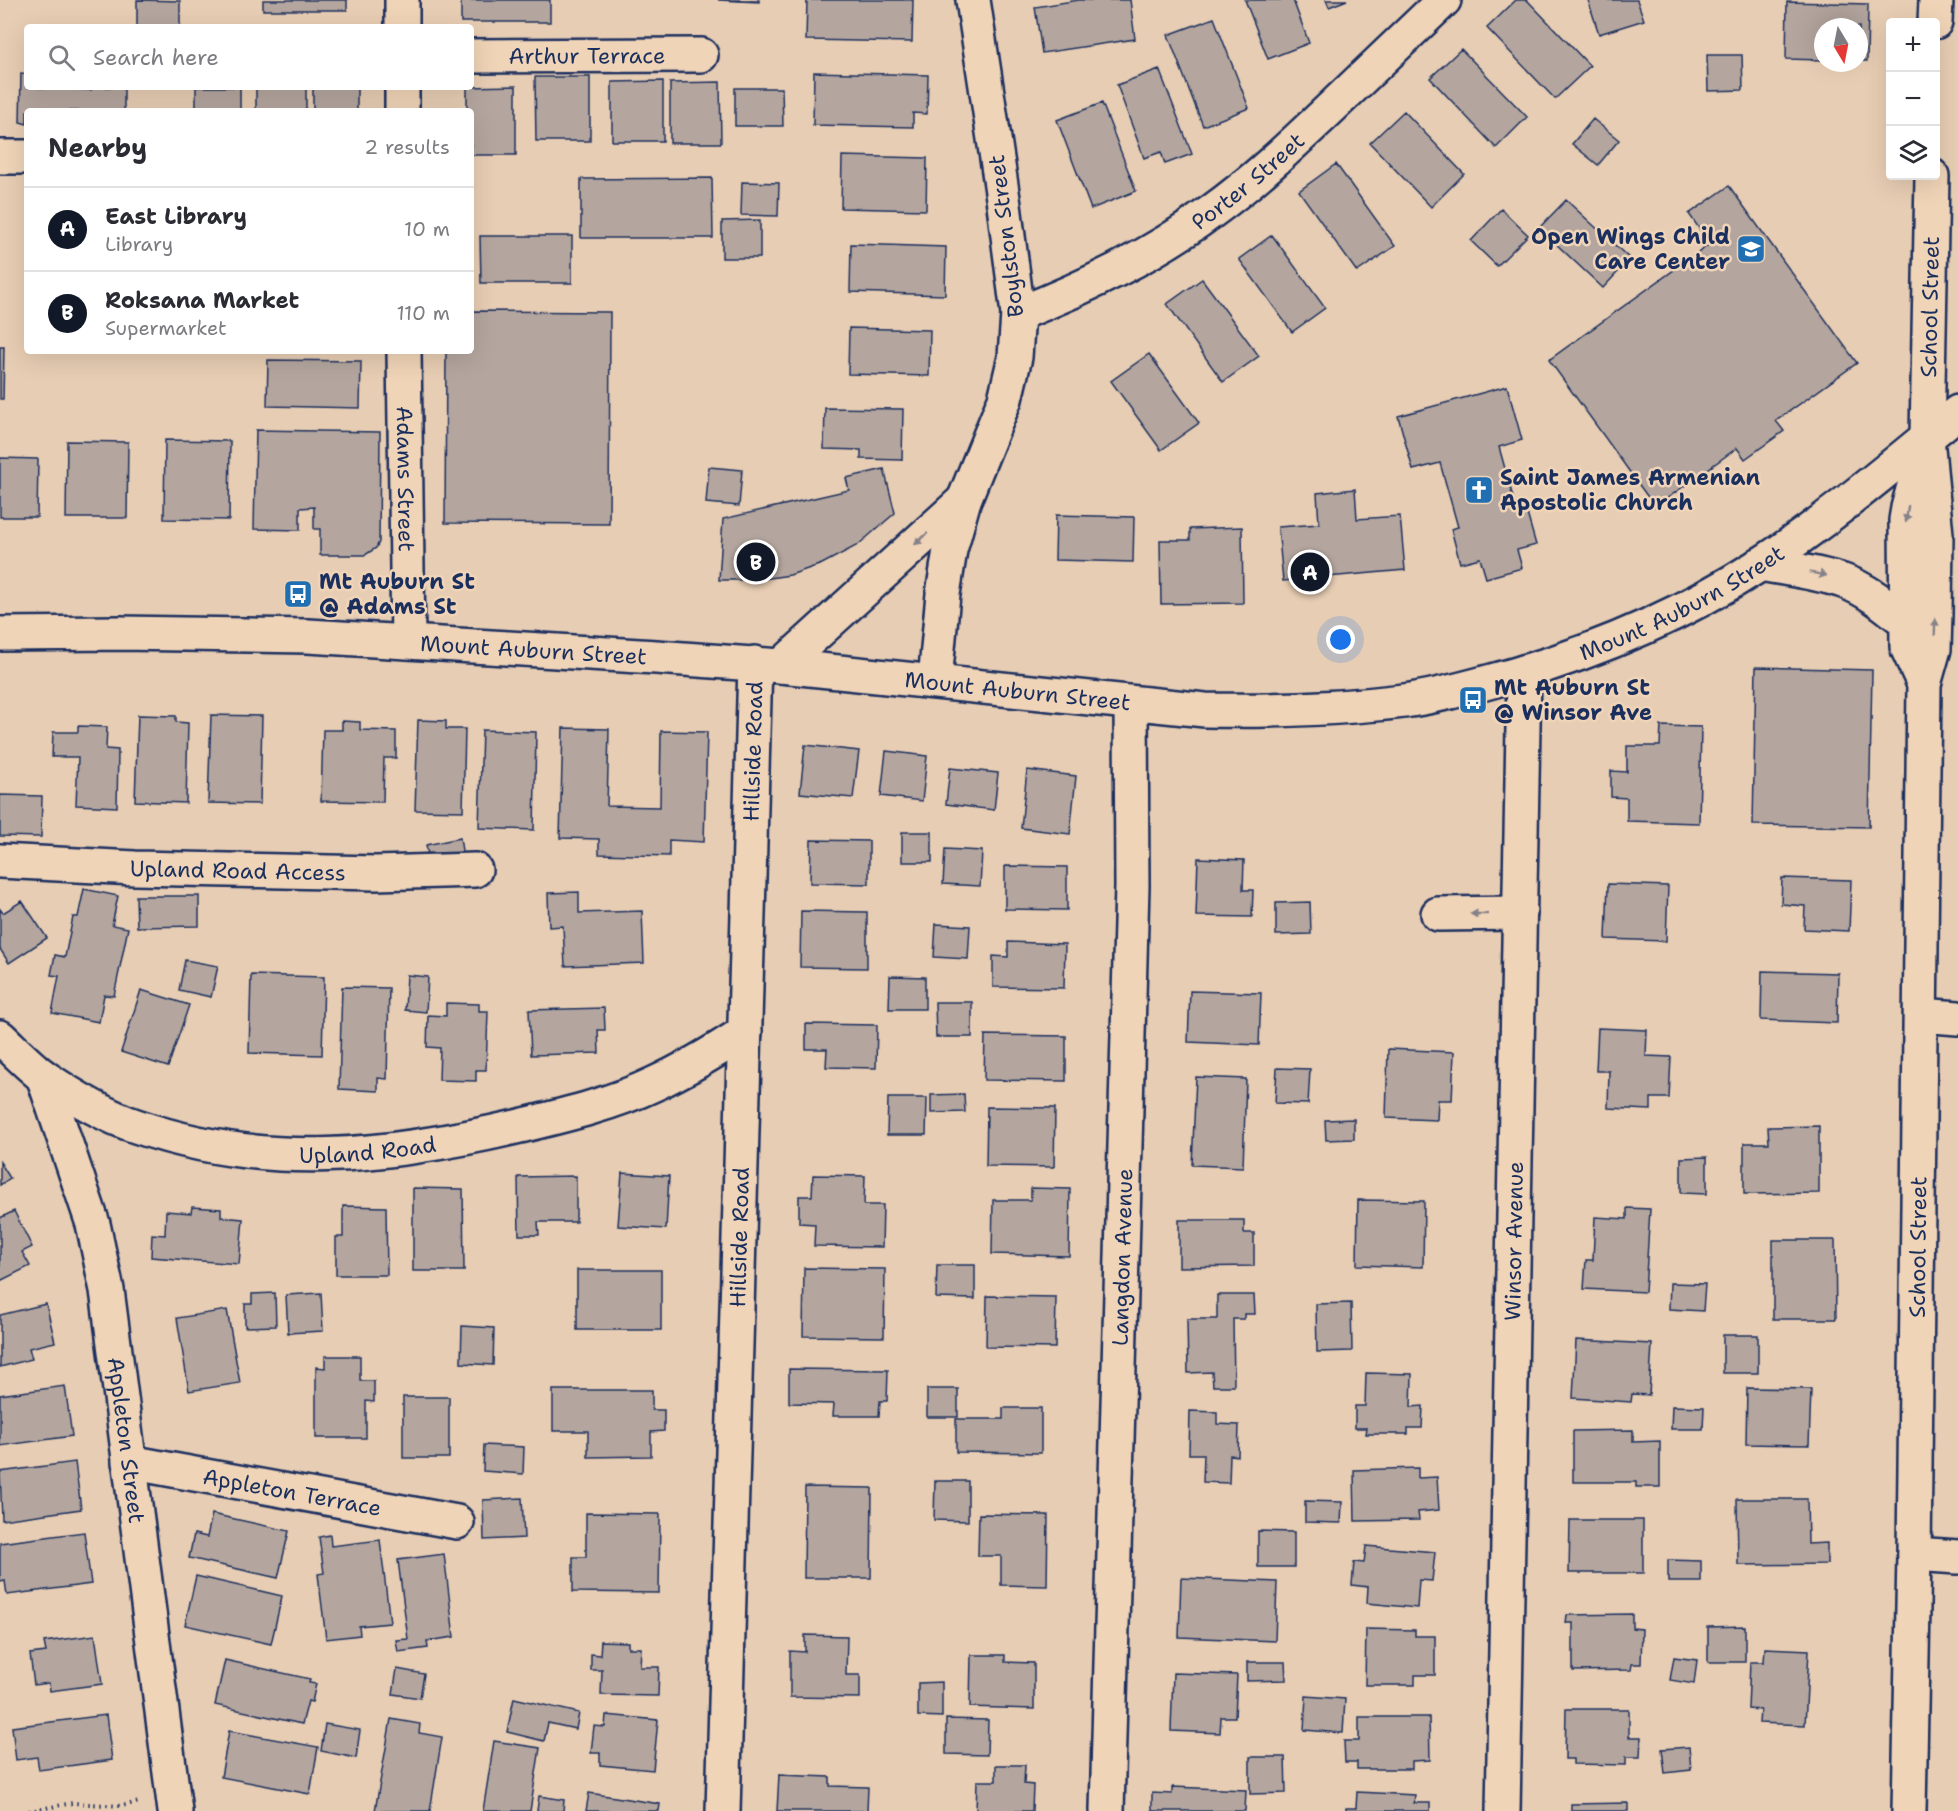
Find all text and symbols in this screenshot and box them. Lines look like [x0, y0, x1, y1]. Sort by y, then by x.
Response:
north arrow [1814, 18, 1868, 72]
map controls [1886, 18, 1940, 180]
button: + [1886, 18, 1940, 72]
search box [24, 24, 474, 90]
icon: search [45, 41, 78, 74]
street label: Arthur Terrace [508, 41, 666, 70]
text: Search here [93, 43, 219, 72]
button: − [1886, 72, 1940, 126]
street label: Porter Street [1185, 126, 1311, 236]
button: layers [1886, 126, 1940, 180]
text: Nearby [48, 130, 147, 165]
text: 2 results [364, 134, 450, 160]
street label: Boylston Street [982, 153, 1030, 319]
text: East Library [105, 202, 247, 231]
text: A [60, 216, 75, 242]
text: 10 m [404, 216, 450, 242]
place label: Open Wings Child Care Center [1531, 222, 1730, 276]
text: Library [105, 231, 173, 257]
school or university icon: Open Wings Child Care Center [1735, 233, 1767, 265]
street label: School Street [1914, 236, 1945, 378]
text: Roksana Market [105, 286, 299, 315]
text: B [61, 300, 74, 326]
text: 110 m [396, 300, 450, 326]
text: Supermarket [105, 315, 227, 341]
street label: Adams Street [390, 406, 421, 552]
place label: Saint James Armenian Apostolic Church [1500, 463, 1761, 517]
church icon: Saint James Armenian Apostolic Church [1463, 474, 1495, 506]
one-way arrow [1903, 505, 1912, 524]
one-way arrow [913, 532, 928, 546]
street label: Mount Auburn Street [1575, 538, 1790, 667]
pin: B [736, 540, 776, 584]
pin: A [1290, 550, 1330, 594]
place label: Mt Auburn St @ Adams St [319, 567, 475, 621]
one-way arrow [1809, 570, 1827, 580]
bus stop icon: Mt Auburn St @ Adams St [282, 578, 314, 610]
one-way arrow [1930, 618, 1940, 637]
your location [1326, 625, 1355, 654]
street label: Mount Auburn Street [419, 628, 648, 671]
street label: Mount Auburn Street [903, 664, 1132, 717]
place label: Mt Auburn St @ Winsor Ave [1494, 673, 1652, 727]
street label: Hillside Road [736, 681, 769, 822]
bus stop icon: Mt Auburn St @ Winsor Ave [1457, 684, 1489, 716]
street label: Upland Road Access [130, 853, 346, 887]
one-way arrow [1469, 909, 1488, 919]
street label: Upland Road [299, 1129, 438, 1169]
street label: Winsor Avenue [1498, 1161, 1529, 1321]
street label: Hillside Road [723, 1167, 755, 1308]
street label: Langdon Avenue [1105, 1168, 1139, 1346]
street label: School Street [1902, 1176, 1933, 1318]
street label: Appleton Street [101, 1355, 152, 1525]
street label: Appleton Terrace [201, 1461, 384, 1522]

